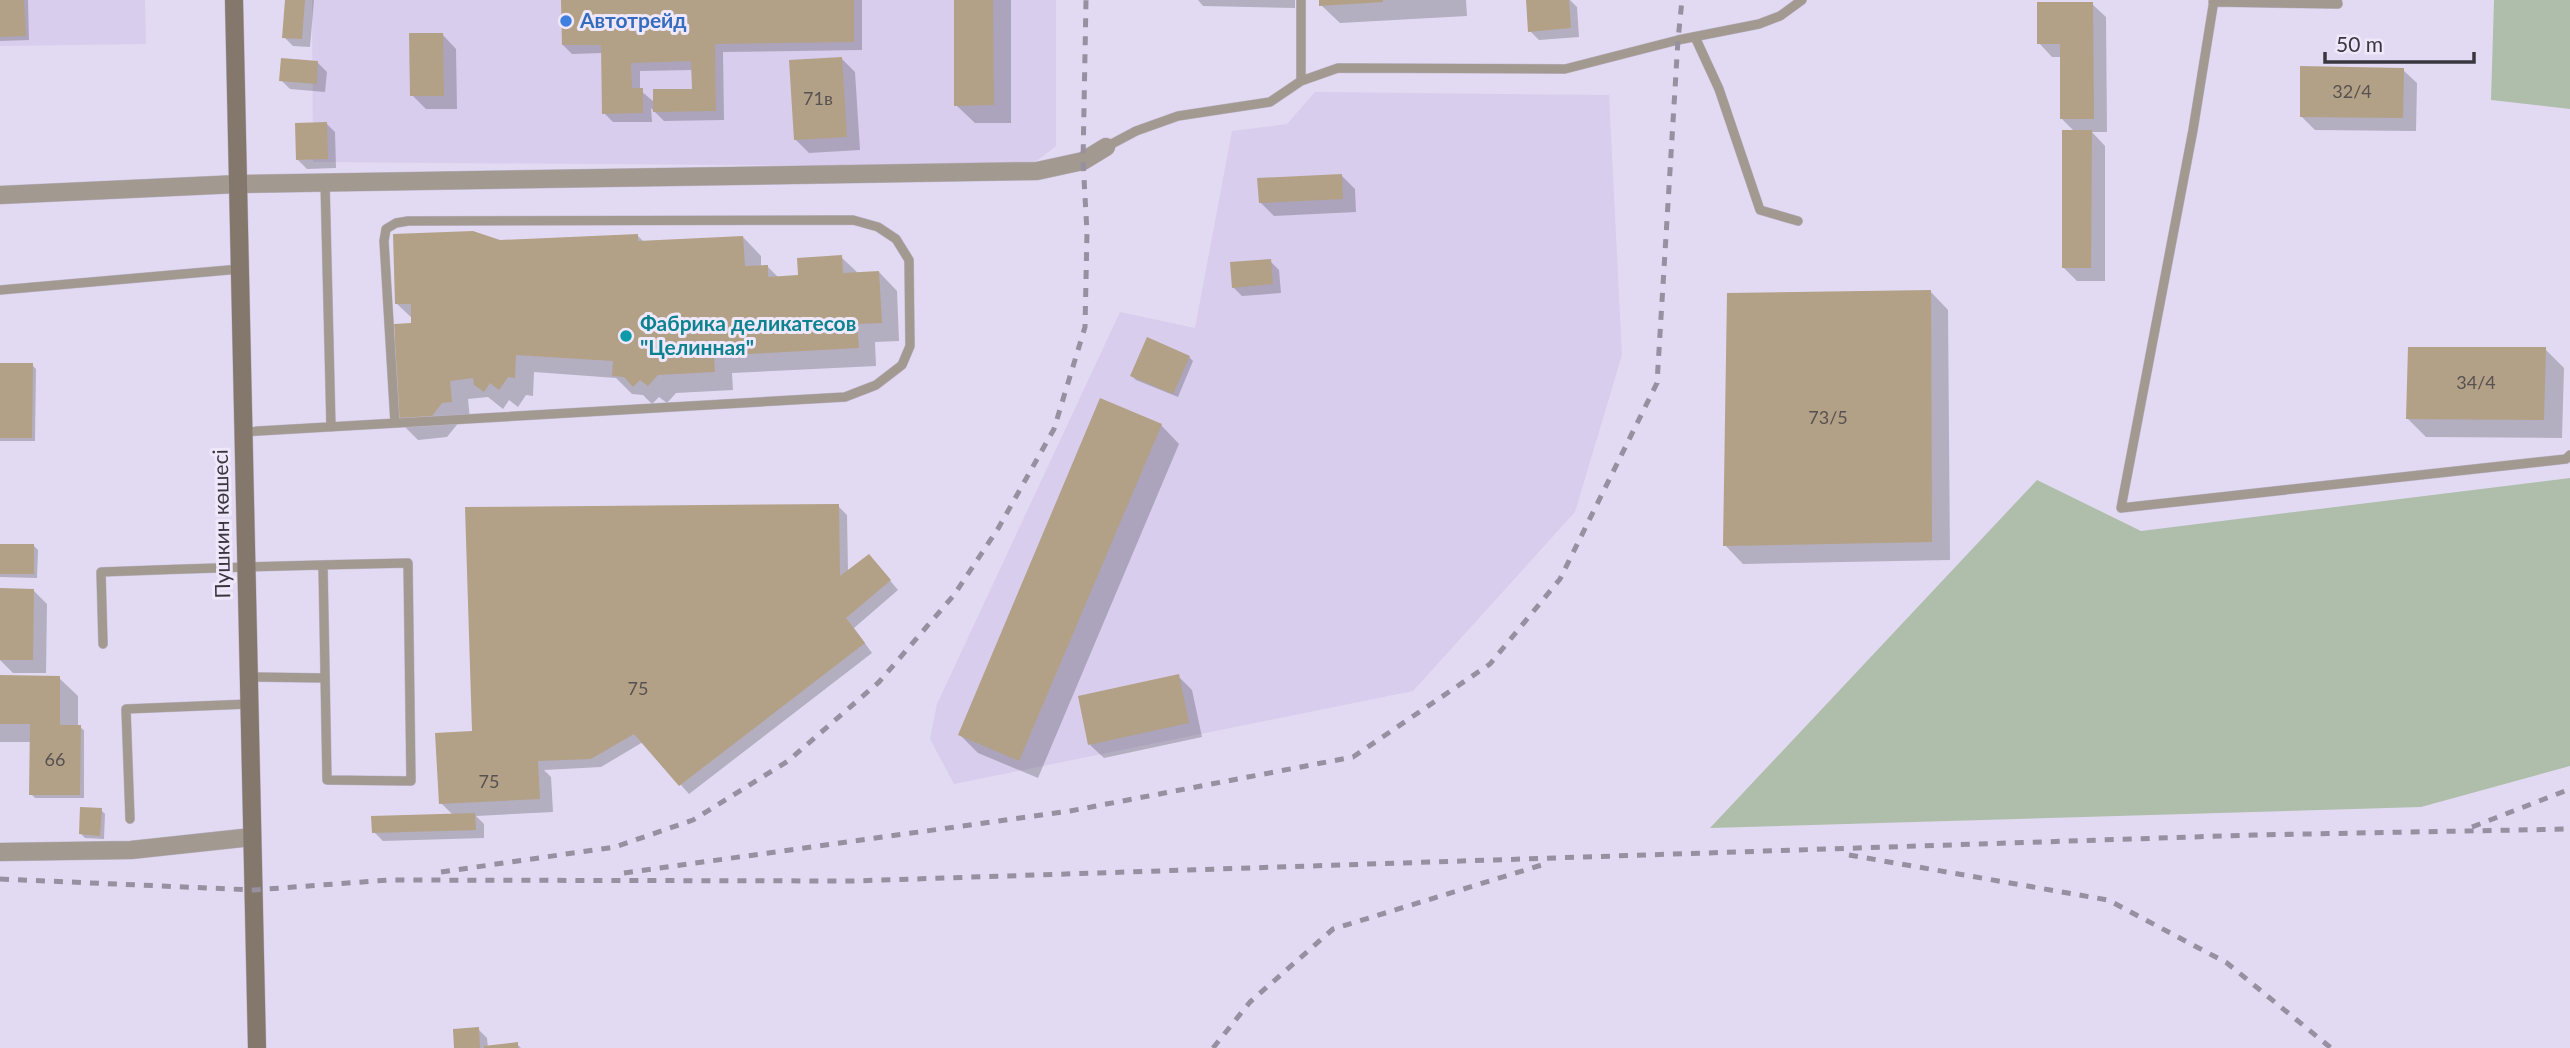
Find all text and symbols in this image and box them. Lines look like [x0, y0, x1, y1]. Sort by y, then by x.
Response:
place label: Автотрейд [579, 7, 687, 32]
marker: Автотрейд [558, 13, 574, 29]
scale bar [2325, 21, 2474, 65]
text: 50 m [2336, 31, 2383, 56]
house number: 32/4 [2332, 80, 2372, 102]
house number: 71в [803, 87, 833, 109]
place label: Фабрика деликатесов "Целинная" [640, 310, 856, 359]
marker: Фабрика деликатесов "Целинная" [618, 328, 634, 344]
house number: 34/4 [2456, 371, 2496, 393]
house number: 73/5 [1808, 406, 1848, 428]
street label: Пушкин көшесі [207, 449, 234, 599]
house number: 75 [628, 677, 648, 699]
house number: 66 [45, 748, 65, 770]
house number: 75 [479, 770, 499, 792]

